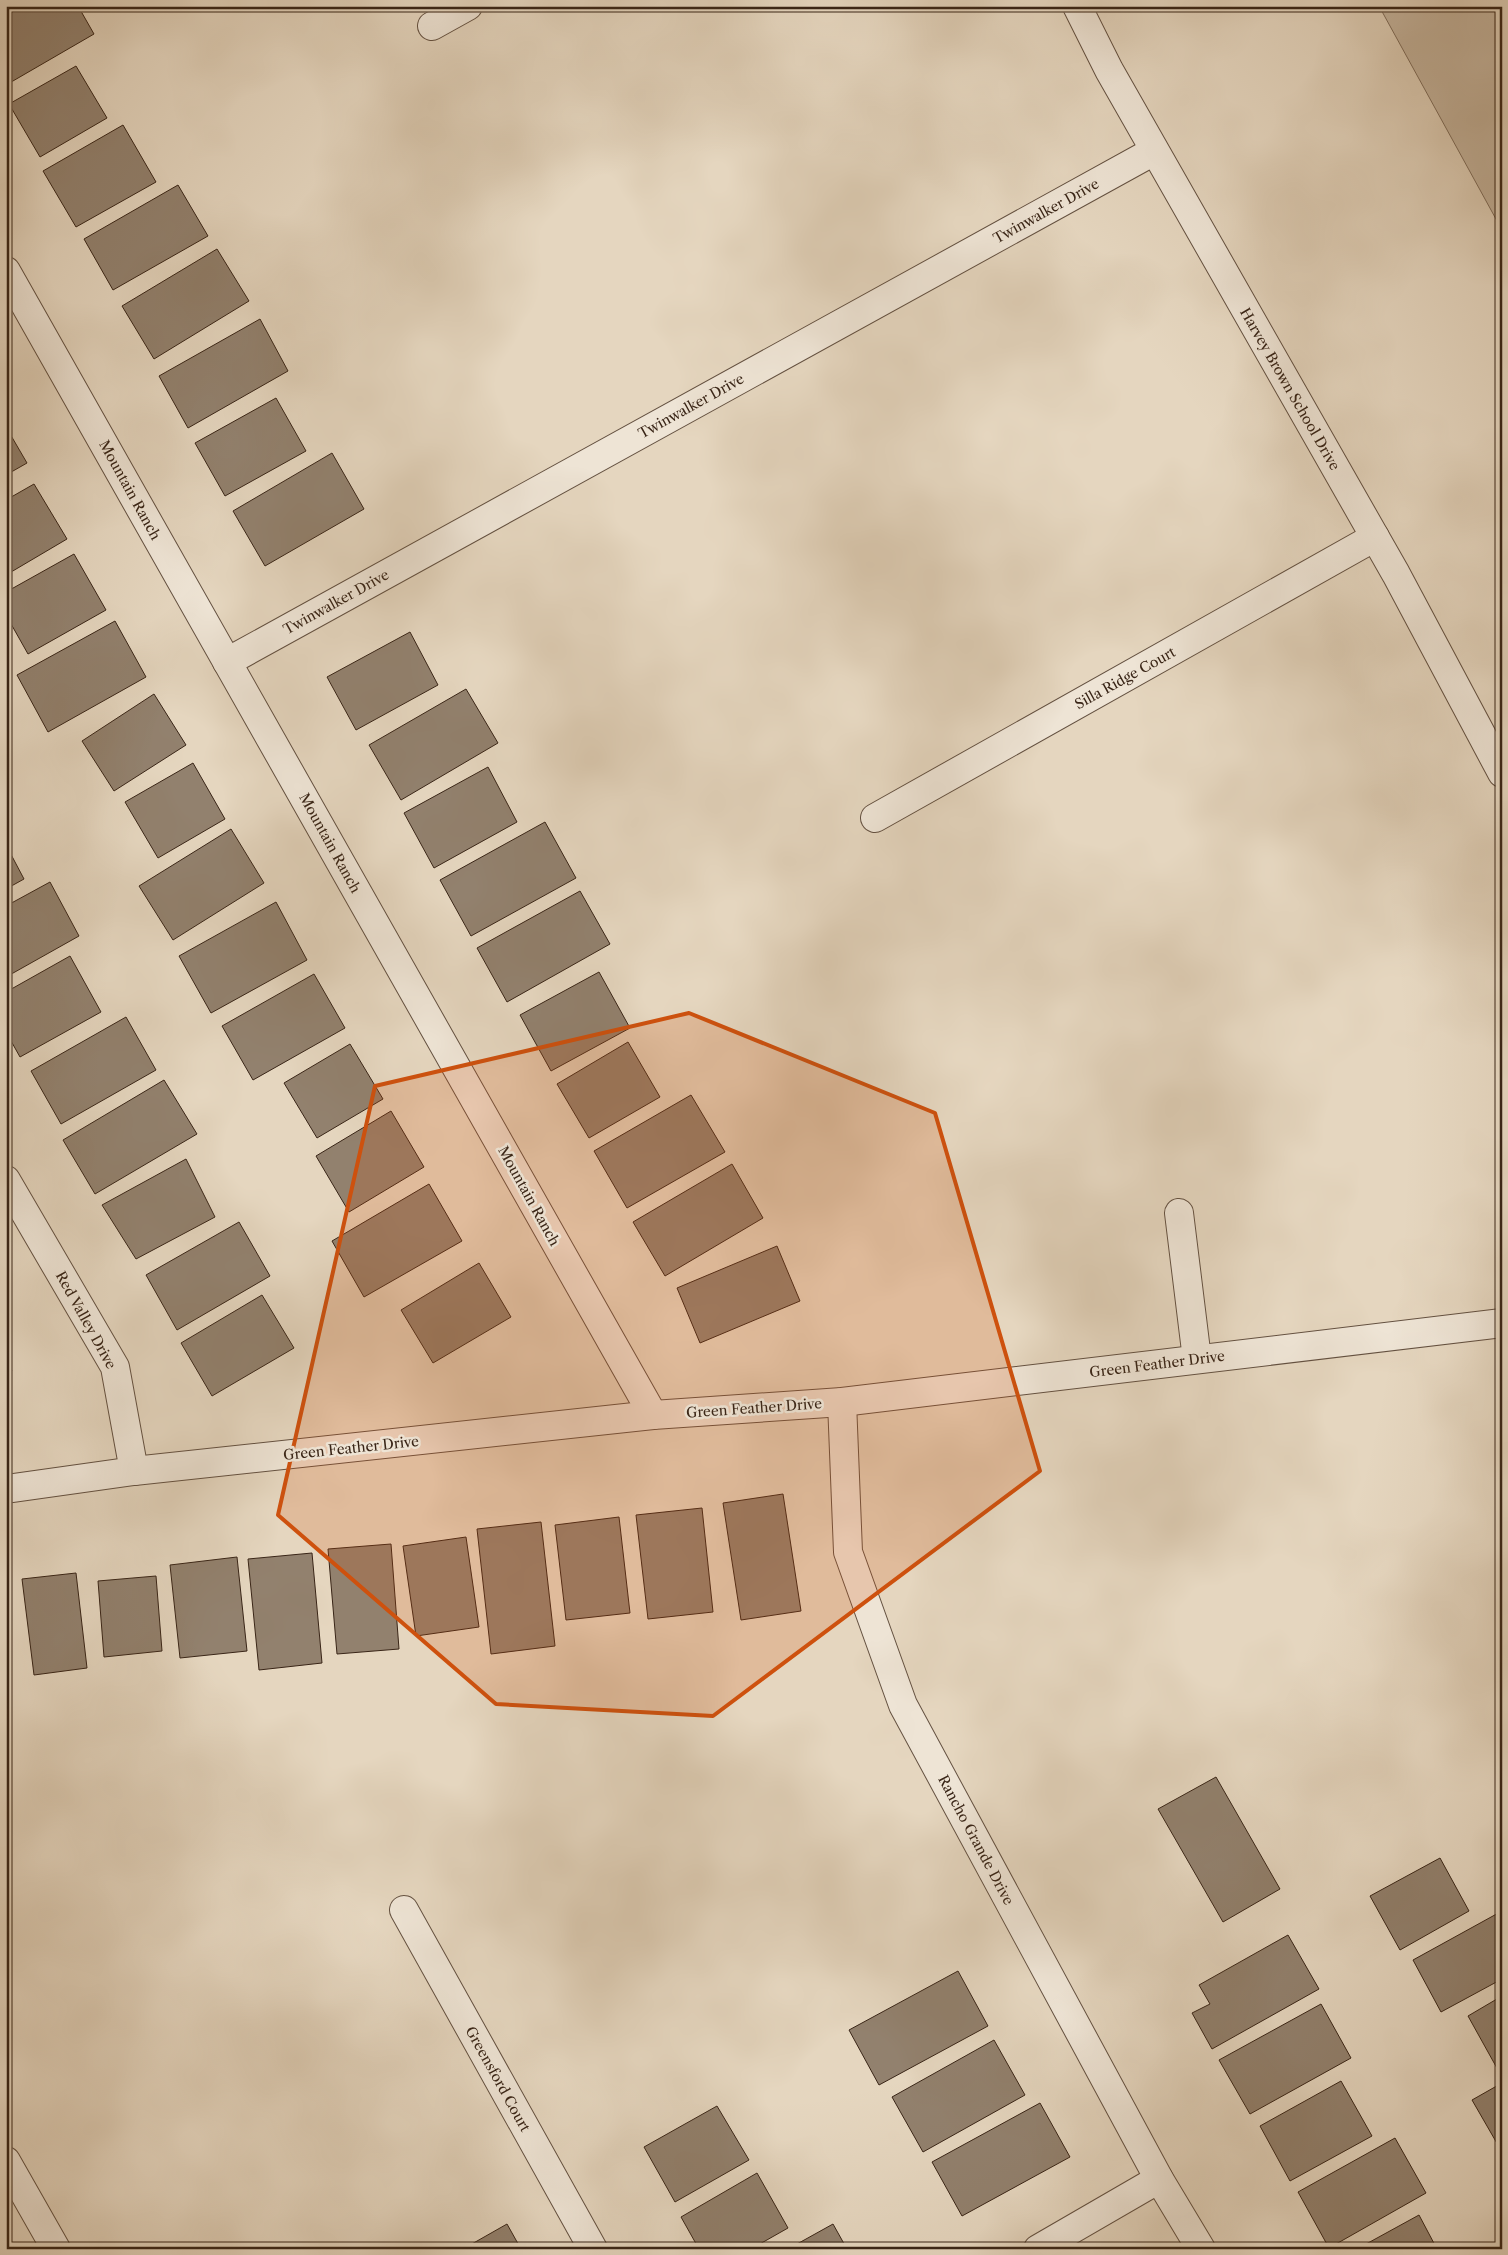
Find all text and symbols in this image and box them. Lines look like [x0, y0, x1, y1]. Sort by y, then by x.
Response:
street label: Twinwalker Drive [990, 174, 1102, 247]
street label: Harvey Brown School Drive [1236, 305, 1344, 474]
street label: Twinwalker Drive [635, 369, 747, 442]
street label: Mountain Ranch [95, 437, 165, 543]
street label: Twinwalker Drive [280, 565, 392, 638]
street label: Silla Ridge Court [1071, 643, 1179, 713]
street label: Mountain Ranch [295, 790, 365, 896]
street label: Mountain Ranch [494, 1143, 564, 1249]
street label: Red Valley Drive [52, 1268, 120, 1372]
street label: Green Feather Drive [1088, 1347, 1226, 1381]
street label: Green Feather Drive [685, 1394, 823, 1422]
street label: Green Feather Drive [282, 1432, 420, 1464]
street label: Rancho Grande Drive [934, 1772, 1018, 1908]
street label: Greensford Court [462, 2023, 534, 2135]

